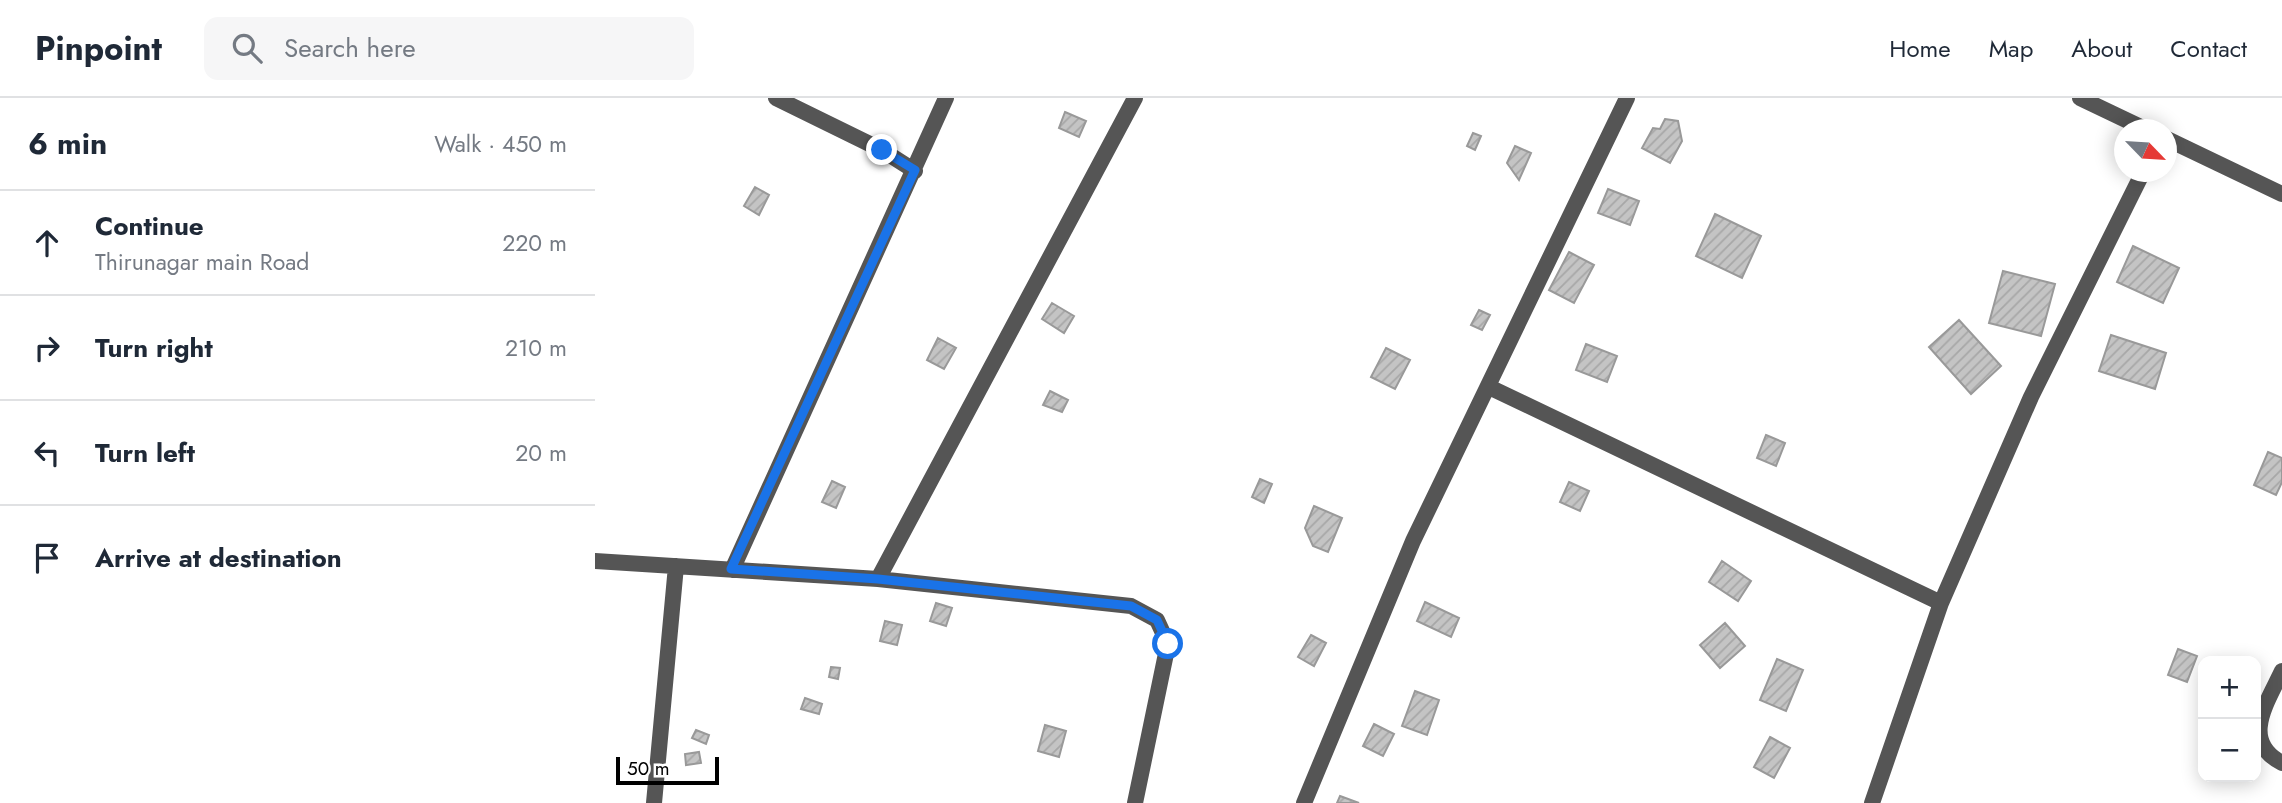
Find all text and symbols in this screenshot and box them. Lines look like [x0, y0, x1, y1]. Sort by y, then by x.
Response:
search box [204, 17, 694, 80]
text: Pinpoint [35, 25, 162, 72]
icon: search [228, 29, 266, 67]
text: Search here [284, 29, 416, 67]
text: Home [1889, 31, 1951, 66]
text: Map [1989, 31, 2033, 66]
text: About [2071, 31, 2132, 66]
text: Contact [2170, 31, 2247, 66]
north arrow [2114, 119, 2177, 182]
text: 6 min [28, 122, 107, 165]
text: Walk · 450 m [434, 127, 567, 161]
route end [866, 134, 897, 165]
text: Continue [95, 207, 204, 245]
icon: ahead [28, 224, 66, 262]
text: 220 m [502, 226, 567, 260]
text: Thirunagar main Road [95, 245, 309, 279]
icon: right [28, 329, 66, 367]
text: Turn right [95, 329, 213, 367]
text: 210 m [505, 331, 567, 365]
icon: left [28, 434, 66, 472]
text: Turn left [95, 434, 195, 472]
text: 20 m [515, 436, 567, 470]
icon: arrive [28, 539, 66, 577]
text: Arrive at destination [95, 539, 342, 577]
route start [1152, 628, 1183, 659]
map controls [2198, 656, 2261, 782]
button: + [2198, 656, 2261, 719]
button: − [2198, 719, 2261, 782]
scale bar [616, 754, 719, 786]
text: 50 m [627, 755, 670, 782]

